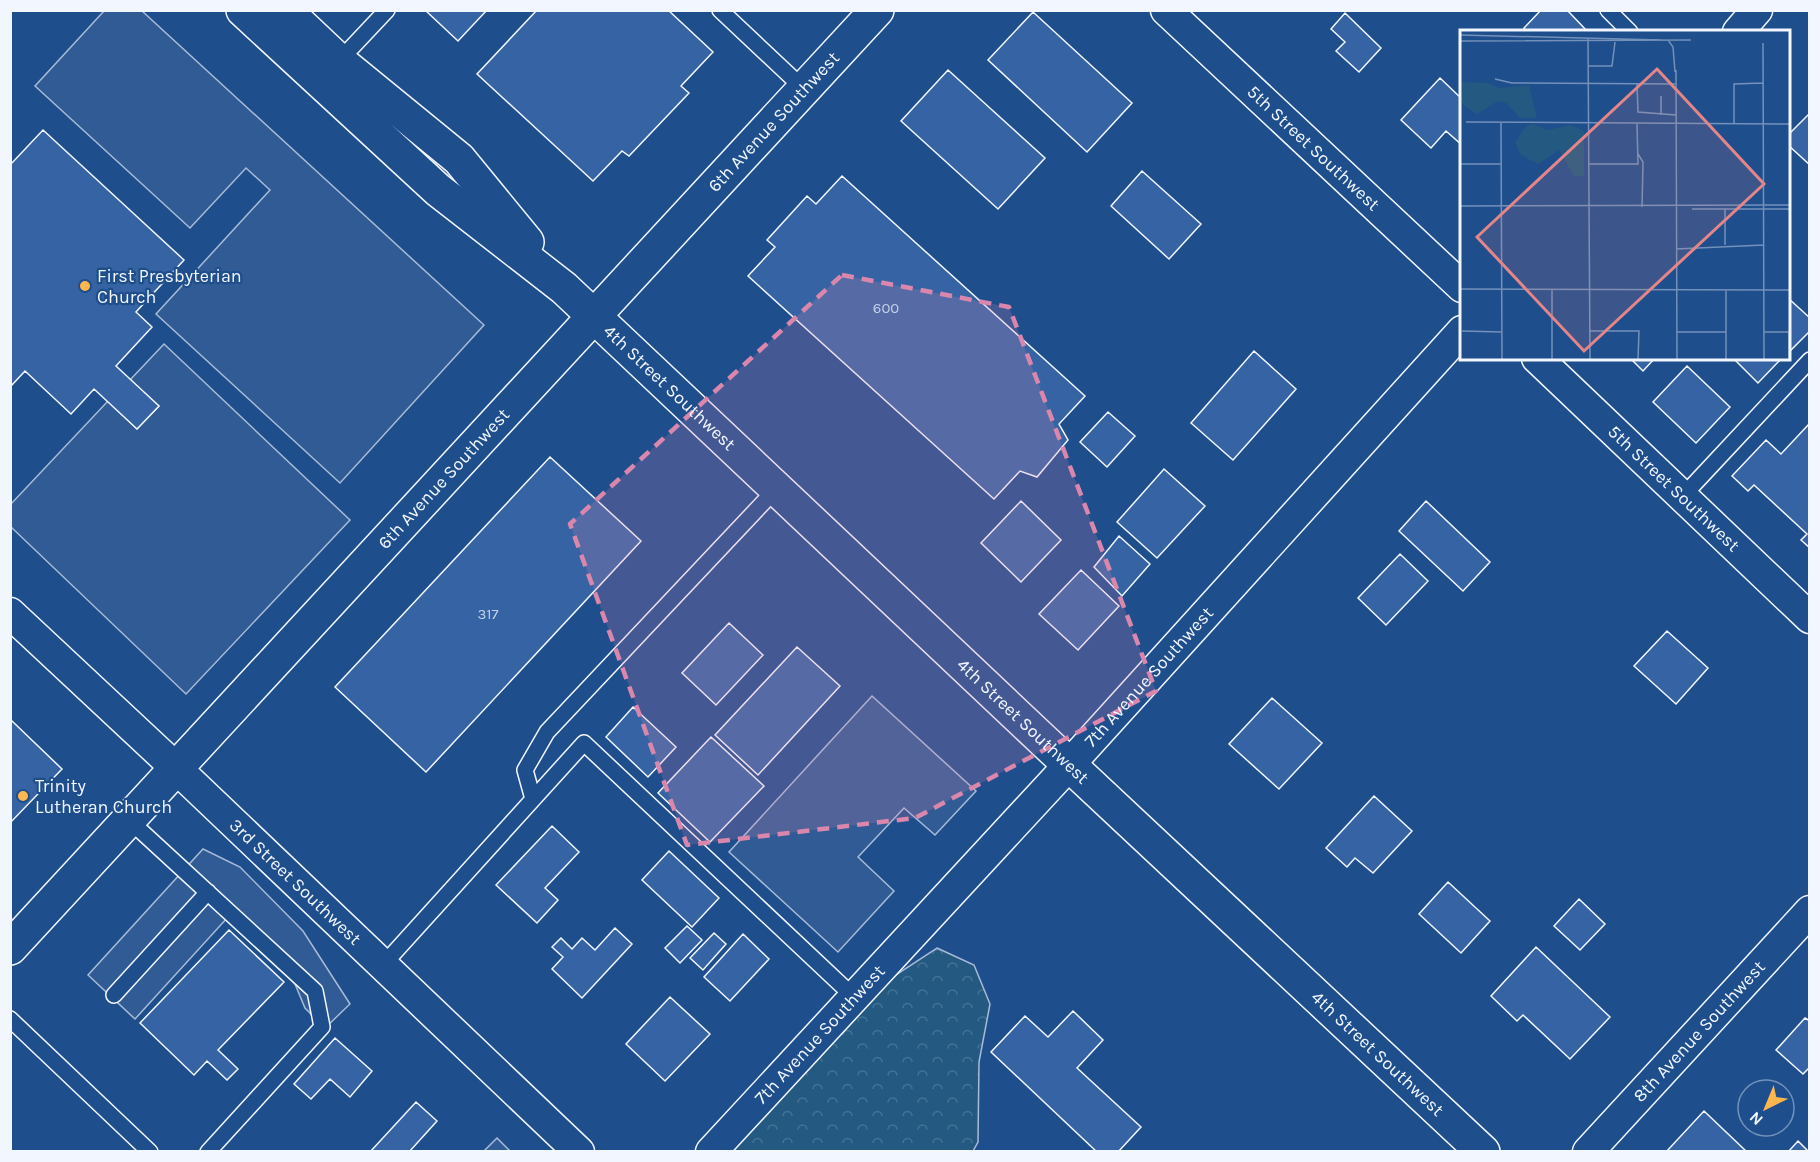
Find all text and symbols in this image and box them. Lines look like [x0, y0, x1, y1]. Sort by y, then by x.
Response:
inset map [1460, 30, 1790, 360]
street label: 6th Avenue Southwest [703, 47, 844, 197]
street label: 5th Street Southwest [1243, 81, 1385, 216]
place label: First Presbyterian Church [97, 265, 242, 308]
marker: First Presbyterian Church [78, 279, 92, 293]
house number: 600 [873, 299, 899, 317]
street label: 4th Street Southwest [599, 320, 740, 455]
street label: 6th Avenue Southwest [373, 404, 514, 554]
street label: 5th Street Southwest [1603, 420, 1744, 556]
street label: 7th Avenue Southwest [1080, 602, 1218, 752]
house number: 317 [478, 605, 498, 623]
street label: 4th Street Southwest [952, 654, 1094, 789]
place label: Trinity Lutheran Church [35, 775, 172, 818]
marker: Trinity Lutheran Church [16, 789, 30, 803]
street label: 3rd Street Southwest [225, 814, 366, 950]
street label: 8th Avenue Southwest [1629, 956, 1770, 1107]
street label: 7th Avenue Southwest [750, 960, 890, 1109]
street label: 4th Street Southwest [1307, 986, 1449, 1121]
north arrow [1736, 1078, 1796, 1138]
text: N [1745, 1108, 1767, 1129]

